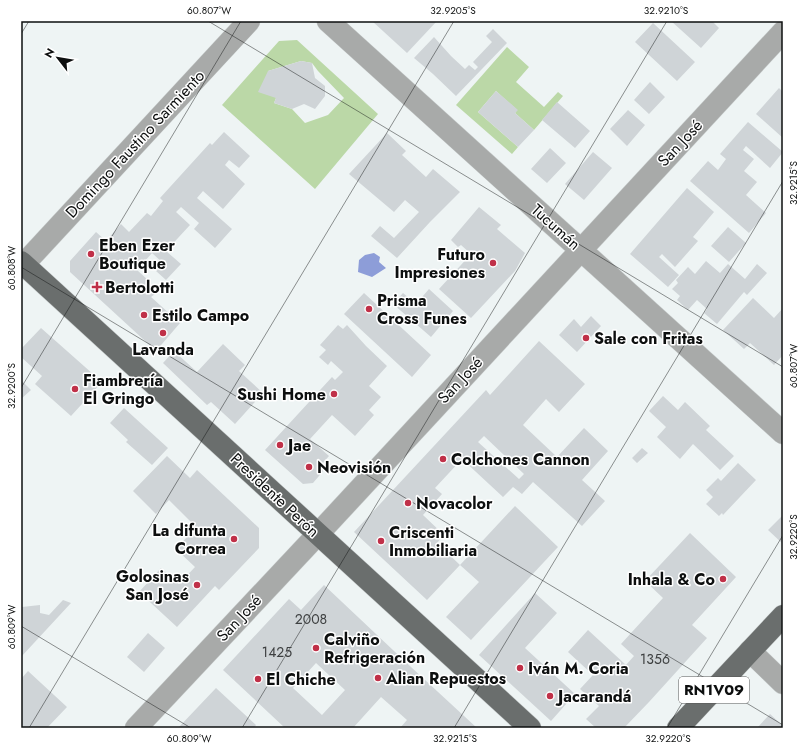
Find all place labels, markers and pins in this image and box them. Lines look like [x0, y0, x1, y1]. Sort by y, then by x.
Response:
place label: Eben Ezer Boutique [99, 234, 176, 275]
place label: Futuro Impresiones [395, 243, 485, 284]
marker: Eben Ezer Boutique [86, 249, 96, 259]
marker: Futuro Impresiones [488, 258, 498, 268]
place label: Bertolotti [105, 276, 174, 299]
marker: Bertolotti [92, 282, 102, 292]
place label: Prisma Cross Funes [377, 289, 467, 330]
place label: Estilo Campo [152, 304, 249, 327]
marker: Prisma Cross Funes [364, 304, 374, 314]
marker: Estilo Campo [139, 310, 149, 320]
place label: Sale con Fritas [594, 327, 703, 350]
marker: Lavanda [158, 328, 168, 338]
marker: Sale con Fritas [581, 333, 591, 343]
place label: Lavanda [132, 338, 194, 361]
place label: Fiambrería El Gringo [83, 369, 163, 410]
place label: Sushi Home [237, 383, 326, 406]
marker: Fiambrería El Gringo [70, 384, 80, 394]
marker: Sushi Home [329, 389, 339, 399]
place label: Jae [285, 434, 311, 457]
marker: Jae [275, 440, 285, 450]
place label: Colchones Cannon [451, 448, 590, 471]
marker: Colchones Cannon [438, 454, 448, 464]
place label: Neovisión [317, 456, 391, 479]
marker: Neovisión [304, 462, 314, 472]
place label: Novacolor [416, 492, 493, 515]
marker: Novacolor [403, 498, 413, 508]
place label: La difunta Correa [152, 519, 226, 560]
place label: Criscenti Inmobiliaria [389, 521, 477, 562]
marker: La difunta Correa [229, 534, 239, 544]
marker: Criscenti Inmobiliaria [376, 536, 386, 546]
place label: Golosinas San José [116, 565, 189, 606]
place label: Inhala & Co [628, 568, 715, 591]
marker: Inhala & Co [718, 574, 728, 584]
marker: Golosinas San José [192, 580, 202, 590]
place label: Calviño Refrigeración [324, 628, 425, 669]
marker: Calviño Refrigeración [311, 643, 321, 653]
place label: Iván M. Coria [528, 657, 629, 680]
marker: Iván M. Coria [515, 663, 525, 673]
place label: Alian Repuestos [385, 667, 506, 690]
place label: El Chiche [266, 668, 336, 691]
marker: Alian Repuestos [373, 673, 383, 683]
marker: El Chiche [253, 674, 263, 684]
place label: Jacarandá [555, 685, 631, 708]
marker: Jacarandá [545, 691, 555, 701]

